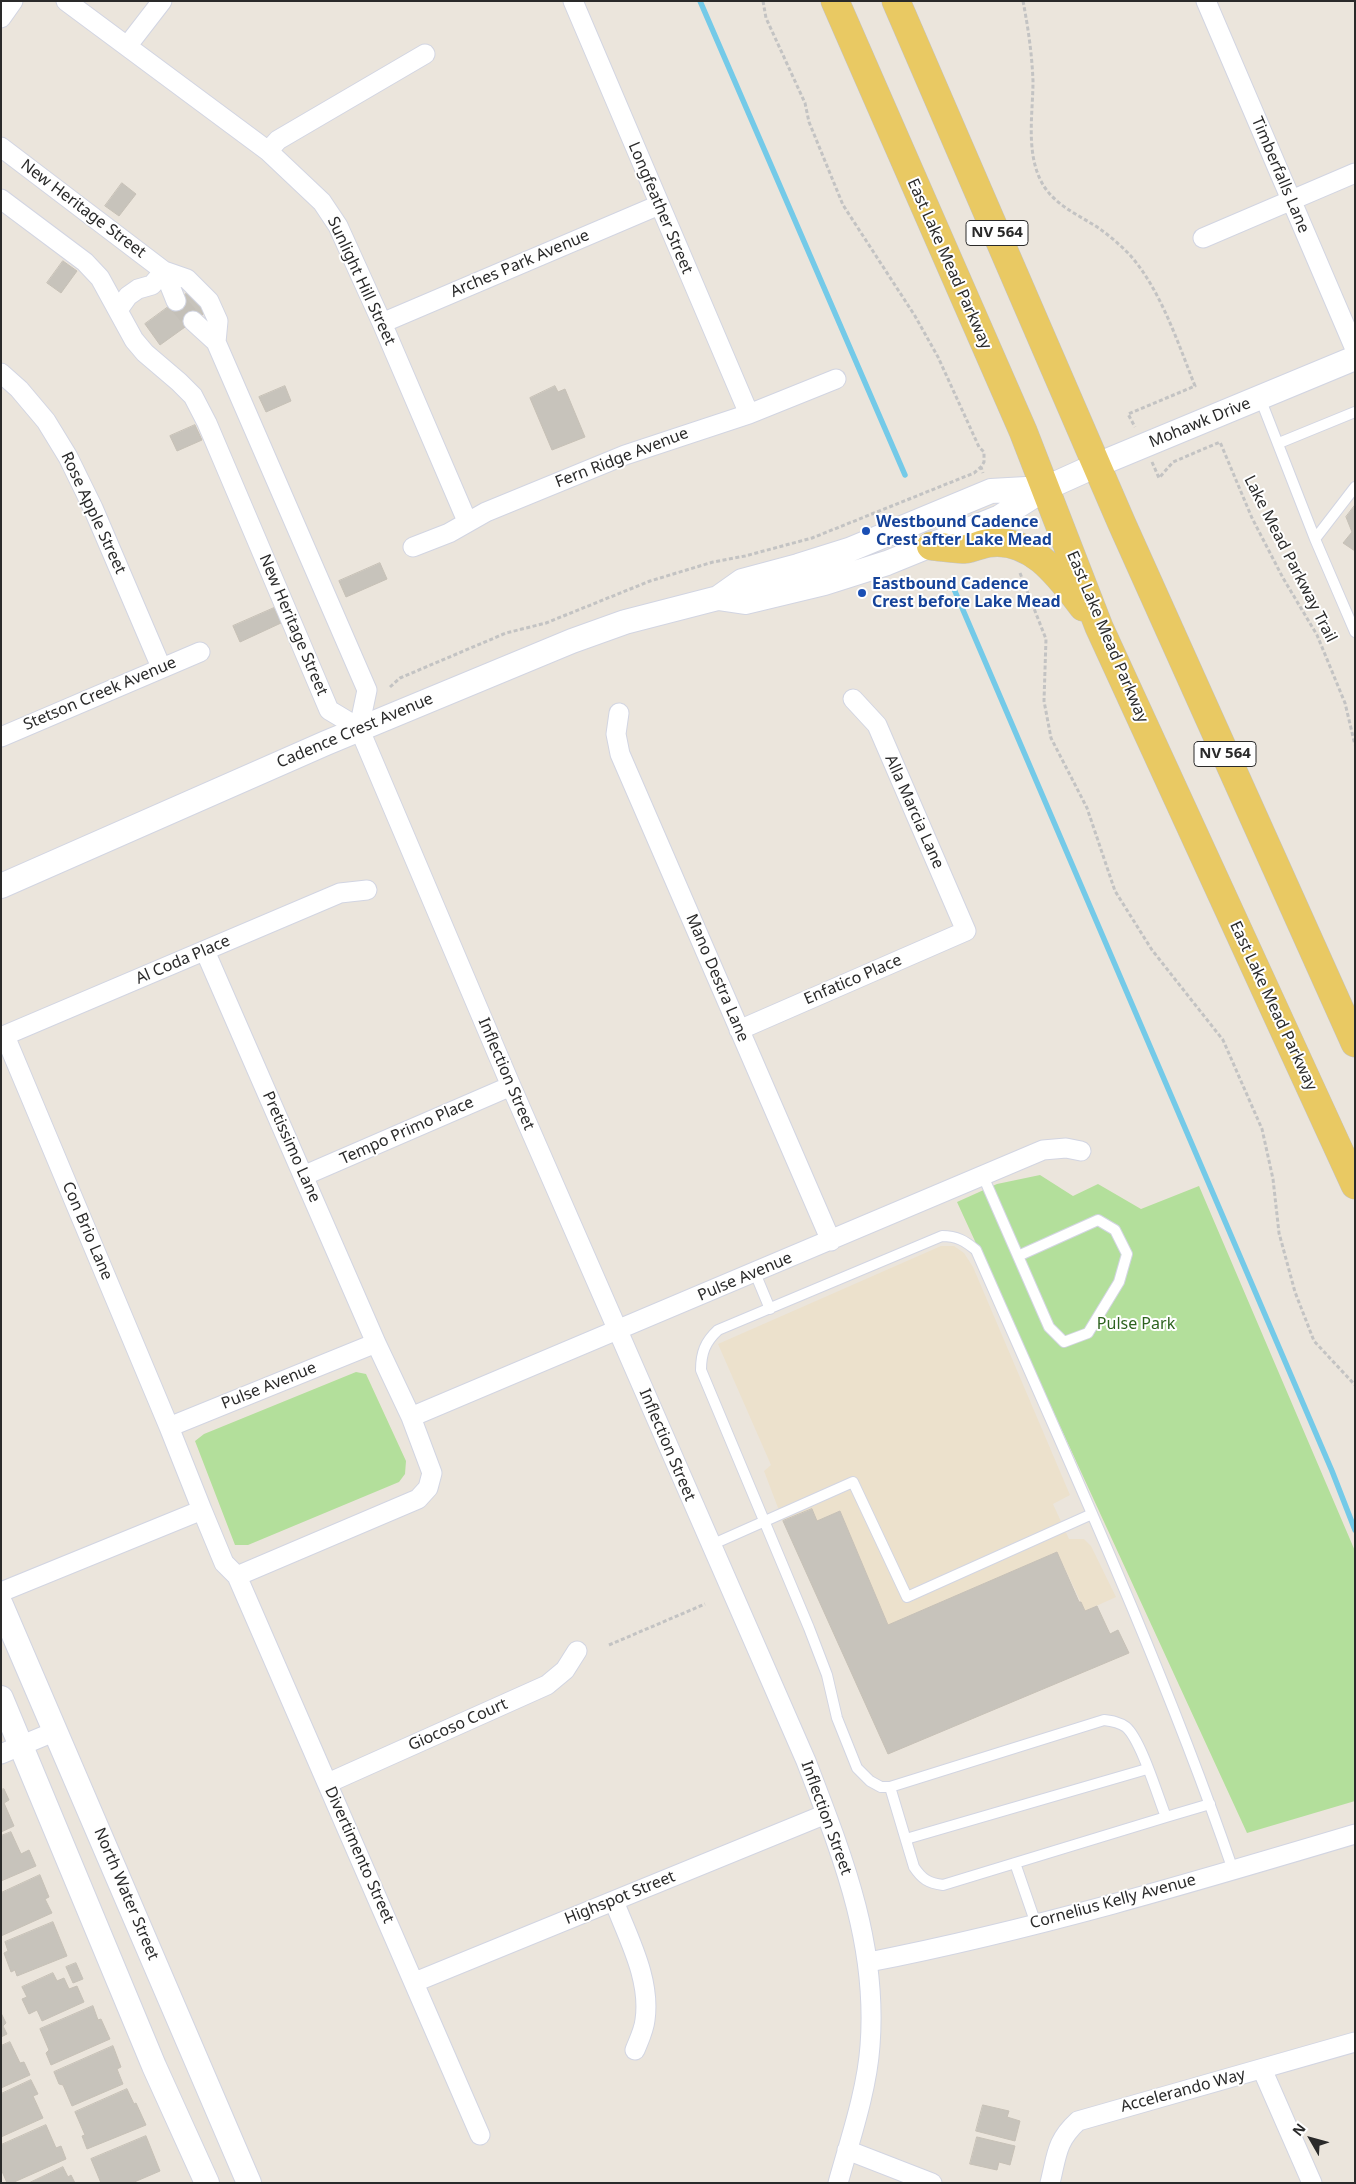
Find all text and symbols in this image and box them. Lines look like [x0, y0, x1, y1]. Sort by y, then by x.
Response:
street label: Timberfalls Lane [1247, 114, 1313, 236]
street label: Longfeather Street [624, 139, 696, 277]
street label: New Heritage Street [17, 156, 149, 262]
street label: East Lake Mead Parkway [903, 176, 995, 352]
street label: Sunlight Hill Street [323, 214, 399, 348]
road number: NV 564 [966, 220, 1028, 246]
street label: Arches Park Avenue [448, 226, 592, 302]
street label: Mohawk Drive [1146, 394, 1254, 452]
street label: Fern Ridge Avenue [553, 424, 691, 492]
street label: Rose Apple Street [56, 449, 130, 577]
street label: Lake Mead Parkway Trail [1239, 472, 1341, 646]
place label: Westbound Cadence Crest after Lake Mead [876, 512, 1052, 550]
marker: Westbound Cadence Crest after Lake Mead [860, 525, 872, 537]
street label: East Lake Mead Parkway [1062, 548, 1152, 726]
street label: New Heritage Street [255, 551, 331, 699]
place label: Eastbound Cadence Crest before Lake Mead [872, 574, 1061, 612]
marker: Eastbound Cadence Crest before Lake Mead [856, 587, 868, 599]
street label: Stetson Creek Avenue [21, 653, 179, 735]
street label: Cadence Crest Avenue [274, 689, 436, 773]
road number: NV 564 [1194, 742, 1256, 766]
street label: Alla Marcia Lane [880, 752, 948, 872]
street label: Mano Destra Lane [681, 911, 753, 1045]
street label: East Lake Mead Parkway [1225, 918, 1321, 1094]
street label: Al Coda Place [133, 931, 233, 989]
street label: Enfatico Place [801, 951, 905, 1009]
street label: Inflection Street [474, 1015, 538, 1133]
street label: Pretissimo Lane [258, 1089, 324, 1205]
street label: Tempo Primo Place [337, 1093, 477, 1169]
street label: Con Brio Lane [58, 1179, 116, 1283]
street label: Pulse Avenue [695, 1248, 795, 1306]
park label: Pulse Park [1097, 1314, 1175, 1334]
street label: Pulse Avenue [219, 1358, 319, 1414]
street label: Inflection Street [635, 1386, 699, 1504]
street label: Giocoso Court [406, 1695, 510, 1755]
street label: Inflection Street [796, 1758, 856, 1878]
street label: Divertimento Street [320, 1784, 398, 1926]
street label: North Water Street [89, 1825, 163, 1963]
street label: Highspot Street [562, 1867, 678, 1929]
street label: Cornelius Kelly Avenue [1028, 1871, 1198, 1933]
street label: Accelerando Way [1119, 2065, 1247, 2117]
north arrow [1286, 2114, 1336, 2164]
text: N [1288, 2119, 1310, 2140]

